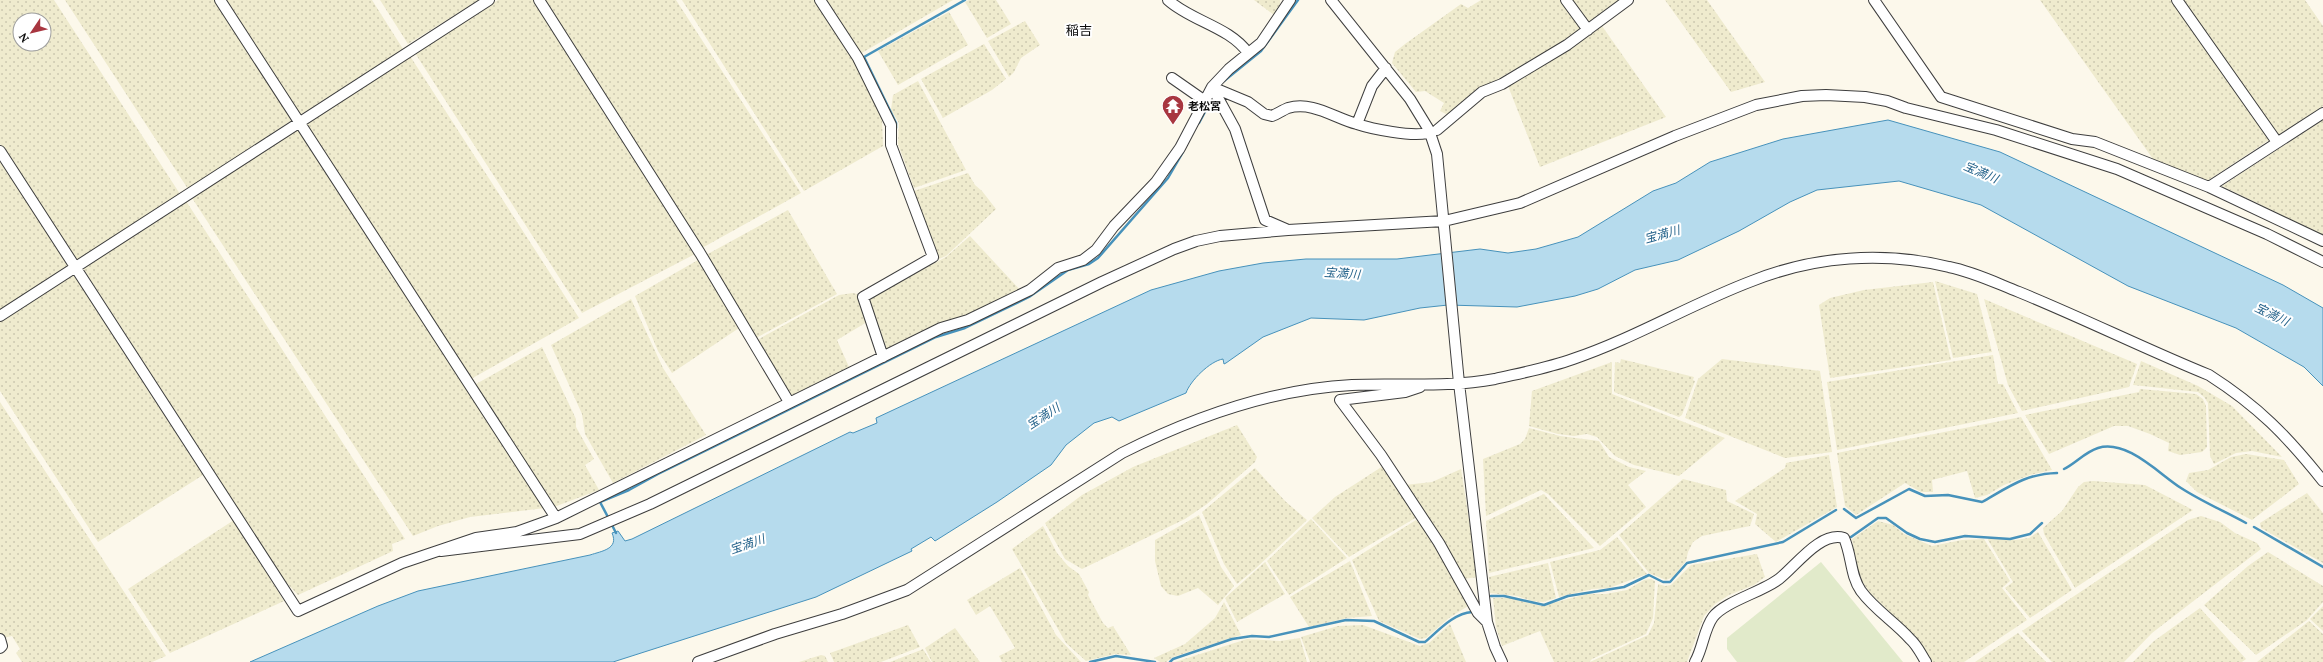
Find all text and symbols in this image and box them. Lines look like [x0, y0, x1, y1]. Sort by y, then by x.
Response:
north arrow [12, 12, 52, 52]
district label: 稲吉 [1066, 22, 1092, 39]
text: N [15, 30, 32, 45]
temple icon: 老松宮 [1160, 93, 1186, 126]
place label: 老松宮 [1188, 99, 1221, 113]
water label: 宝満川 [1961, 158, 2002, 187]
water label: 宝満川 [1643, 222, 1683, 246]
water label: 宝満川 [1324, 264, 1362, 282]
water label: 宝満川 [2253, 299, 2293, 330]
water label: 宝満川 [1024, 399, 1064, 432]
water label: 宝満川 [728, 530, 768, 557]

